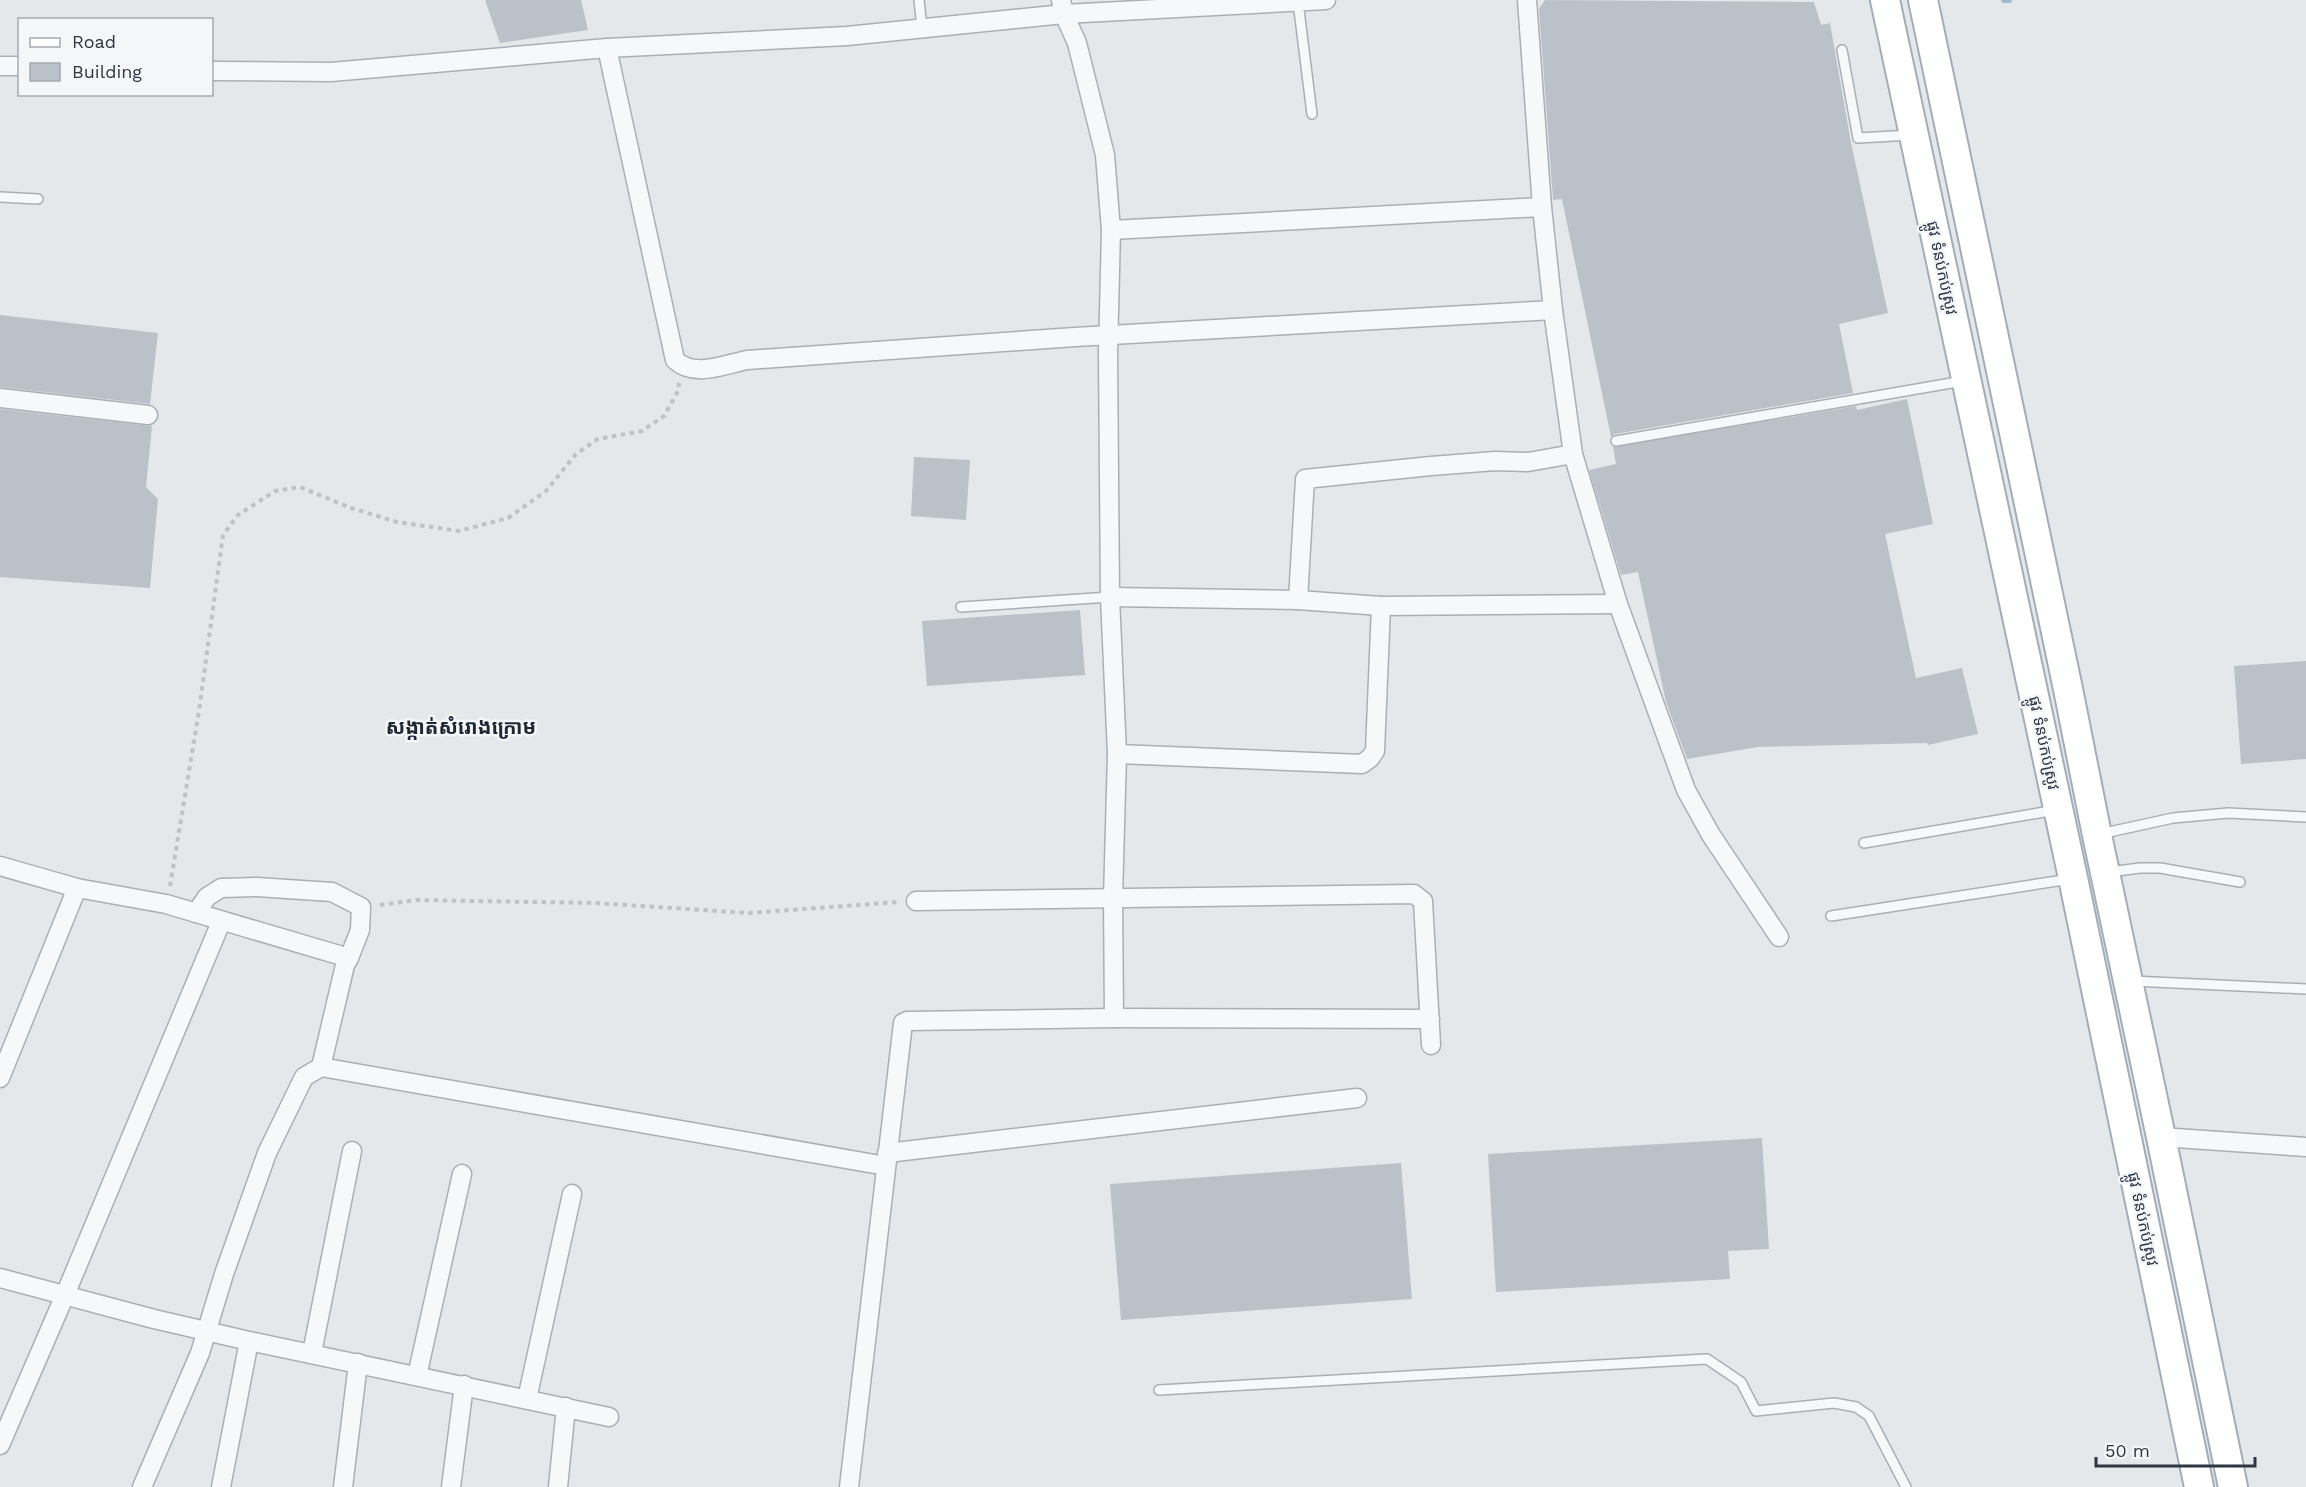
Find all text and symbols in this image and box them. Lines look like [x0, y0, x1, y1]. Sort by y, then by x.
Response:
legend [18, 18, 213, 96]
text: Road [72, 31, 116, 52]
text: Building [72, 61, 142, 82]
street label: ផ្លូវ ទំនប់កប់ស្រូវ [1918, 219, 1962, 318]
street label: ផ្លូវ ទំនប់កប់ស្រូវ [2020, 694, 2064, 793]
district label: សង្កាត់សំរោងក្រោម [386, 715, 536, 740]
street label: ផ្លូវ ទំនប់កប់ស្រូវ [2119, 1170, 2163, 1269]
scale bar [2096, 1430, 2255, 1468]
text: 50 m [2105, 1440, 2150, 1461]

